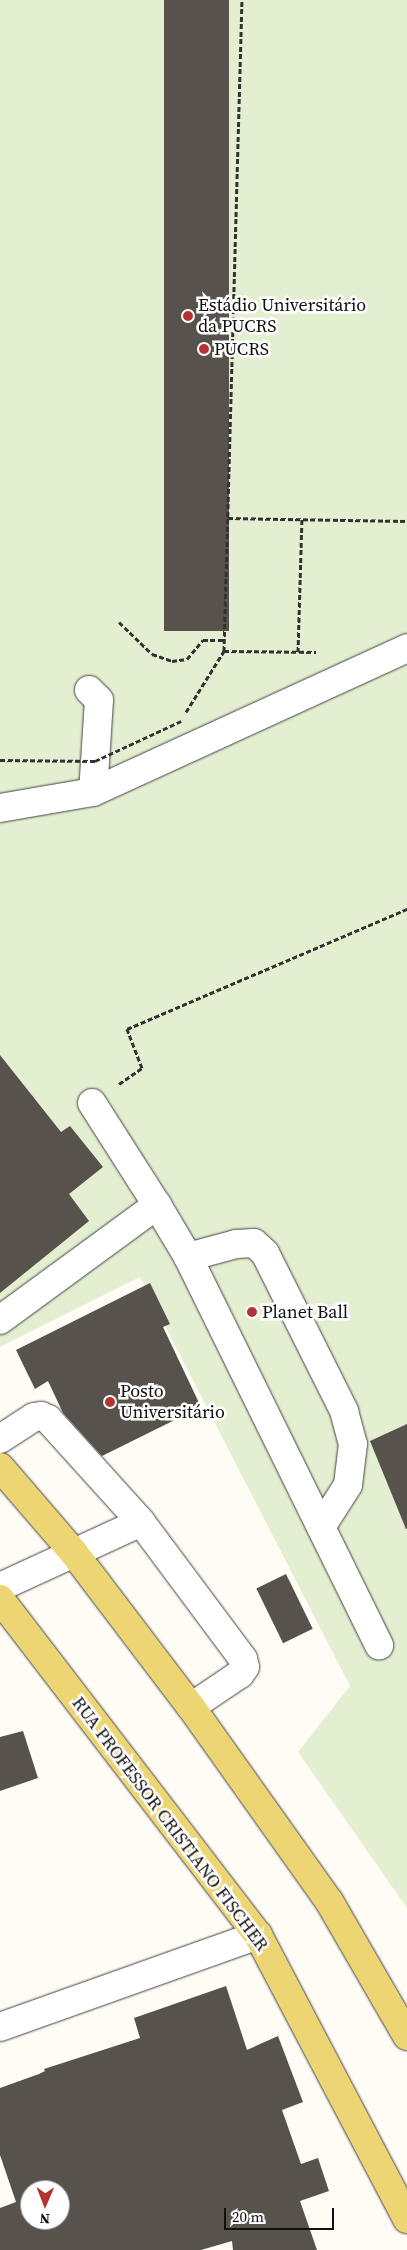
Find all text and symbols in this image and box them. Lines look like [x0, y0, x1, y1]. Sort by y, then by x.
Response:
place label: Estádio Universitário da PUCRS [198, 295, 366, 338]
marker: Estádio Universitário da PUCRS [182, 310, 194, 322]
place label: PUCRS [214, 338, 269, 360]
marker: PUCRS [198, 343, 210, 355]
place label: Planet Ball [262, 1301, 348, 1323]
marker: Planet Ball [246, 1306, 258, 1318]
place label: Posto Universitário [120, 1381, 225, 1424]
marker: Posto Universitário [104, 1396, 116, 1408]
street label: RUA PROFESSOR CRISTIANO FISCHER [67, 1693, 273, 1955]
north arrow [20, 2180, 70, 2230]
scale bar [227, 2198, 337, 2230]
text: 20 m [232, 2206, 264, 2227]
text: N [39, 2209, 50, 2229]

